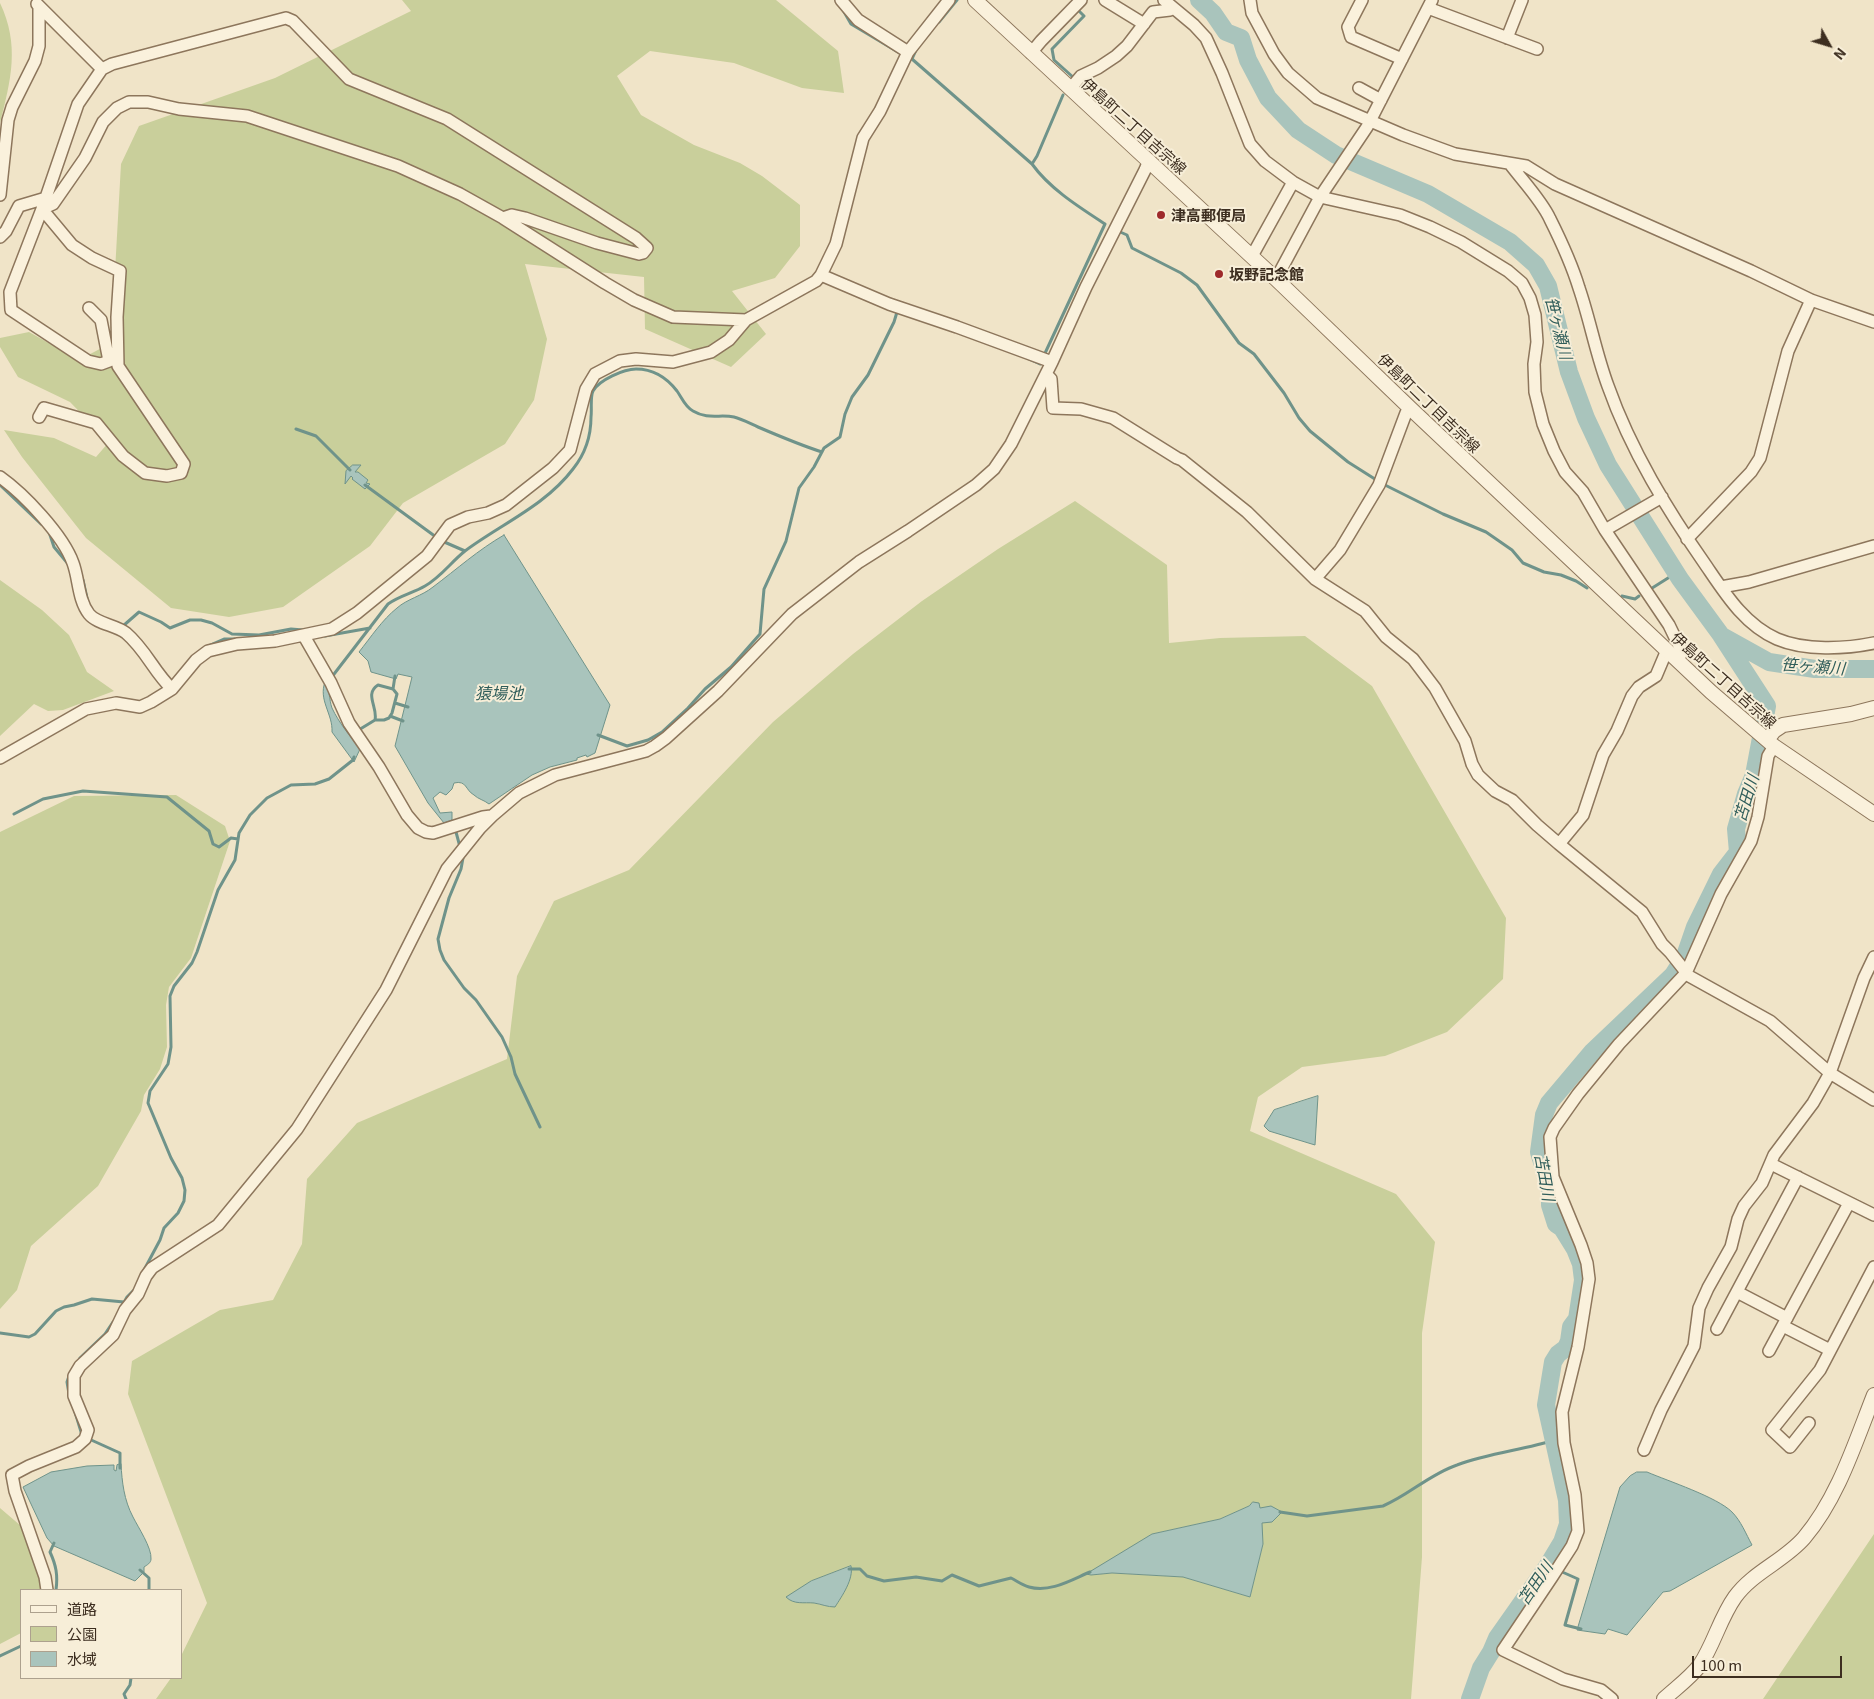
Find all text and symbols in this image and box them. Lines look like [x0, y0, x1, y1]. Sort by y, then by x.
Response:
north arrow [1804, 20, 1854, 70]
text: N [1830, 44, 1852, 65]
street label: 伊島町二丁目吉宗線 [1078, 74, 1190, 178]
place label: 津高郵便局 [1171, 206, 1246, 224]
marker: 津高郵便局 [1155, 209, 1167, 221]
place label: 坂野記念館 [1229, 265, 1304, 283]
marker: 坂野記念館 [1213, 268, 1225, 280]
water label: 笹ヶ瀬川 [1542, 295, 1576, 361]
street label: 伊島町二丁目吉宗線 [1374, 350, 1484, 456]
street label: 伊島町二丁目吉宗線 [1668, 628, 1780, 732]
water label: 笹ヶ瀬川 [1780, 654, 1846, 678]
water label: 猿場池 [475, 683, 523, 703]
water label: 苫田川 [1730, 772, 1762, 824]
water label: 苫田川 [1531, 1152, 1559, 1202]
water label: 苫田川 [1514, 1558, 1556, 1608]
legend [20, 1589, 182, 1679]
text: 道路 [67, 1598, 97, 1619]
text: 公園 [67, 1623, 97, 1644]
scale bar [1694, 1646, 1844, 1678]
text: 水域 [67, 1648, 97, 1669]
text: 100 m [1700, 1654, 1742, 1675]

